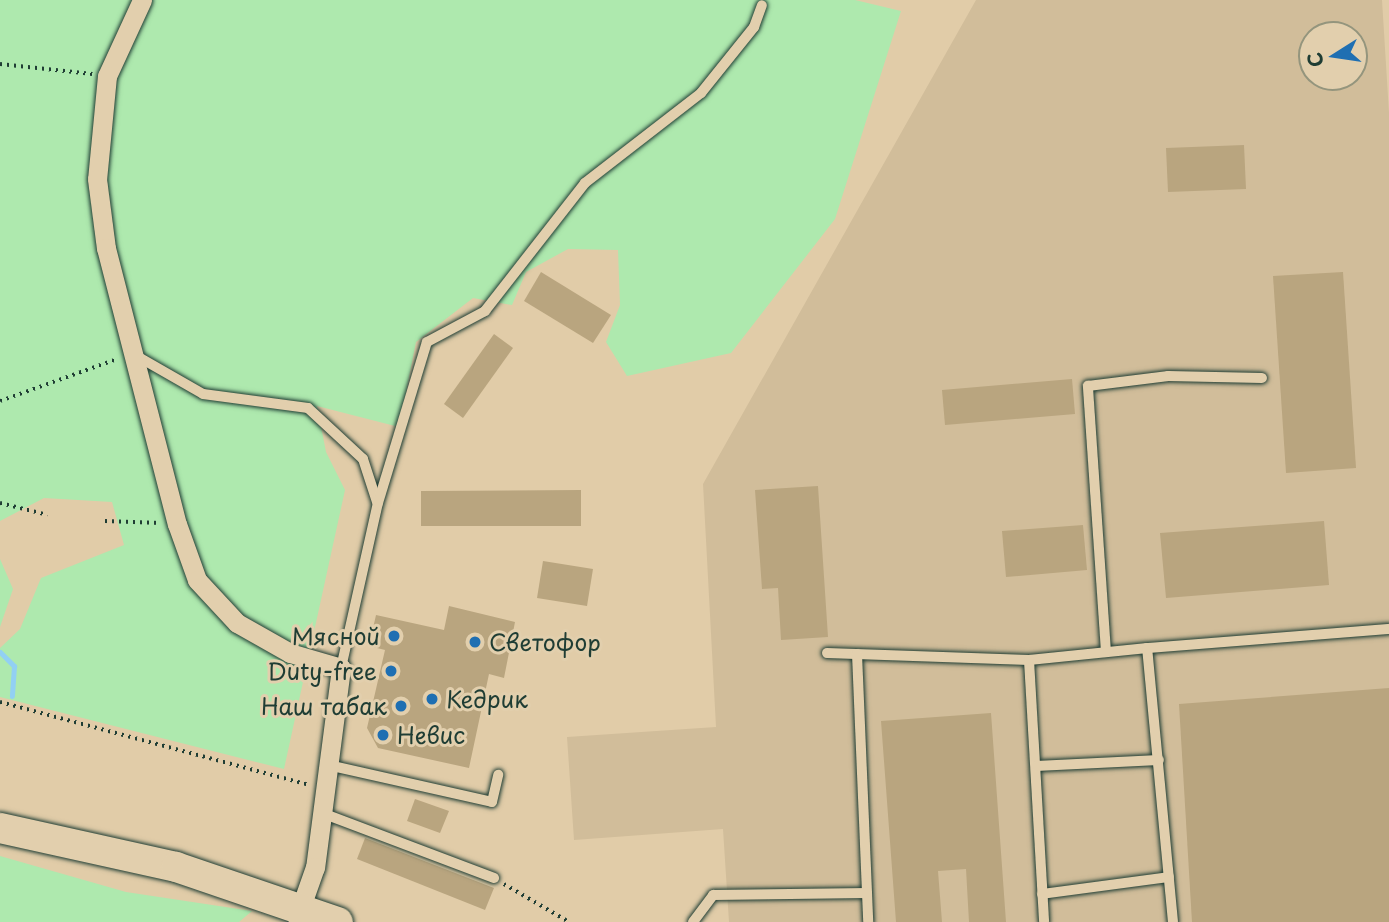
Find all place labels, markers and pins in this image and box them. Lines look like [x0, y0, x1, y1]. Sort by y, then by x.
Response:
place label: Мясной [292, 622, 380, 650]
marker: Мясной [386, 628, 402, 644]
place label: Светофор [489, 628, 601, 656]
marker: Светофор [467, 634, 483, 650]
place label: Duty-free [267, 657, 377, 685]
marker: Duty-free [383, 663, 399, 679]
place label: Кедрик [446, 685, 528, 713]
marker: Кедрик [424, 691, 440, 707]
place label: Наш табак [262, 692, 387, 720]
marker: Наш табак [393, 698, 409, 714]
place label: Невис [397, 721, 465, 749]
marker: Невис [375, 727, 391, 743]

